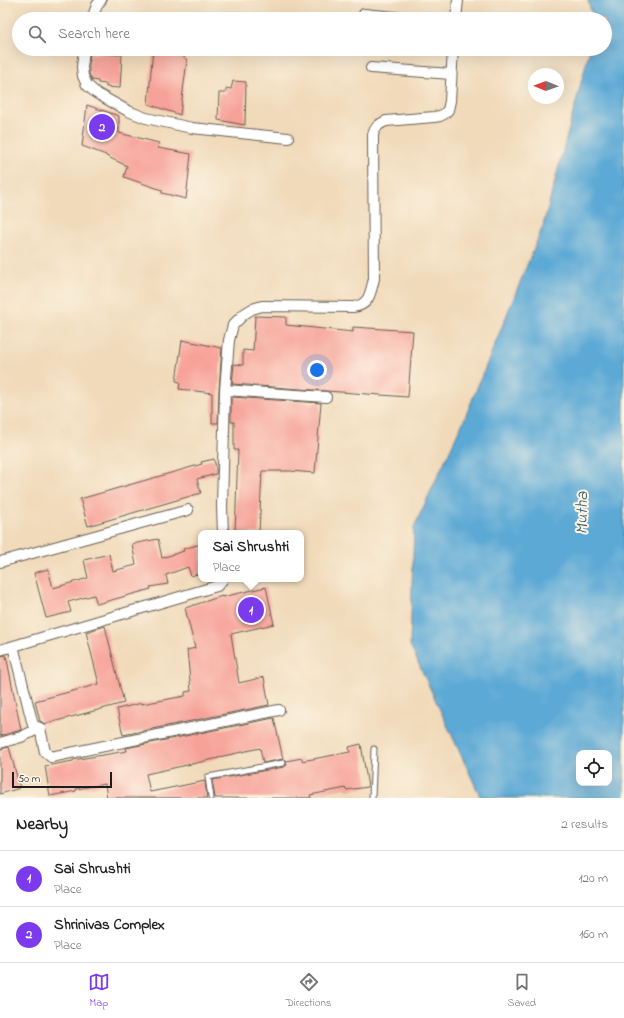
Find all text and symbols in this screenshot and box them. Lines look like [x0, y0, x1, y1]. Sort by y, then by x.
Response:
search box [12, 12, 612, 56]
icon: search [26, 23, 48, 45]
text: Search here [58, 23, 130, 45]
north arrow [528, 68, 564, 104]
pin: 2 [89, 112, 115, 142]
your location [307, 360, 327, 380]
water label: Mutha [570, 491, 595, 534]
popup [198, 530, 304, 582]
text: Sai Shrushti [213, 536, 289, 558]
text: Place [213, 558, 240, 577]
pin: 1 [238, 595, 264, 625]
map controls [576, 750, 612, 786]
button: locate [576, 750, 612, 786]
scale bar [12, 770, 112, 789]
text: 50 m [18, 771, 40, 787]
text: Nearby [16, 812, 68, 837]
text: 2 results [561, 815, 608, 834]
text: Sai Shrushti [54, 858, 131, 880]
text: 1 [27, 869, 31, 888]
text: 120 m [578, 869, 608, 888]
text: Place [54, 880, 82, 899]
text: Shrinivas Complex [54, 914, 165, 936]
text: 2 [26, 925, 32, 944]
text: 160 m [579, 925, 608, 944]
text: Place [54, 936, 82, 955]
tab: Map [88, 971, 110, 1011]
tab: Directions [286, 971, 331, 1011]
tab: Saved [507, 971, 536, 1011]

